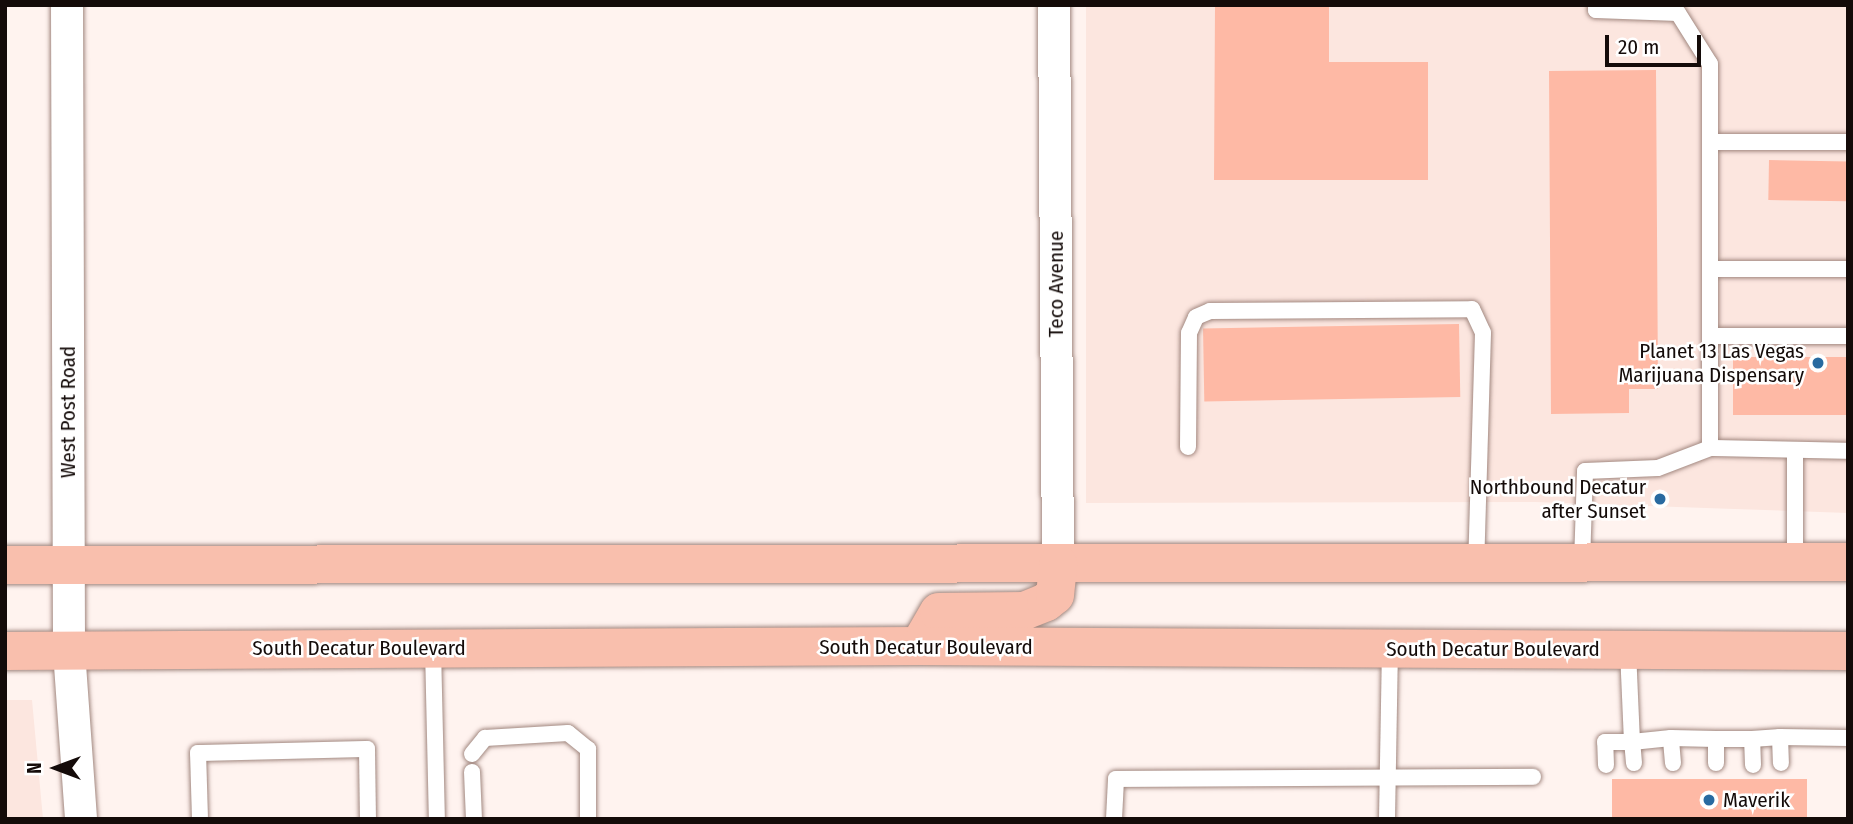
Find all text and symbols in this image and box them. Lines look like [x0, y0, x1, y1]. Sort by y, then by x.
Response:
scale bar [1608, 21, 1704, 65]
text: 20 m [1618, 34, 1659, 60]
street label: Teco Avenue [1043, 231, 1069, 337]
place label: Planet 13 Las Vegas Marijuana Dispensary [1618, 338, 1804, 388]
street label: West Post Road [55, 346, 81, 478]
marker: Planet 13 Las Vegas Marijuana Dispensary [1810, 355, 1826, 371]
place label: Northbound Decatur after Sunset [1470, 474, 1646, 524]
marker: Northbound Decatur after Sunset [1652, 491, 1668, 507]
street label: South Decatur Boulevard [819, 634, 1033, 660]
street label: South Decatur Boulevard [252, 635, 466, 661]
street label: South Decatur Boulevard [1386, 636, 1600, 662]
north arrow [21, 733, 91, 803]
text: N [23, 762, 46, 774]
place label: Maverik [1723, 787, 1790, 813]
marker: Maverik [1701, 792, 1717, 808]

